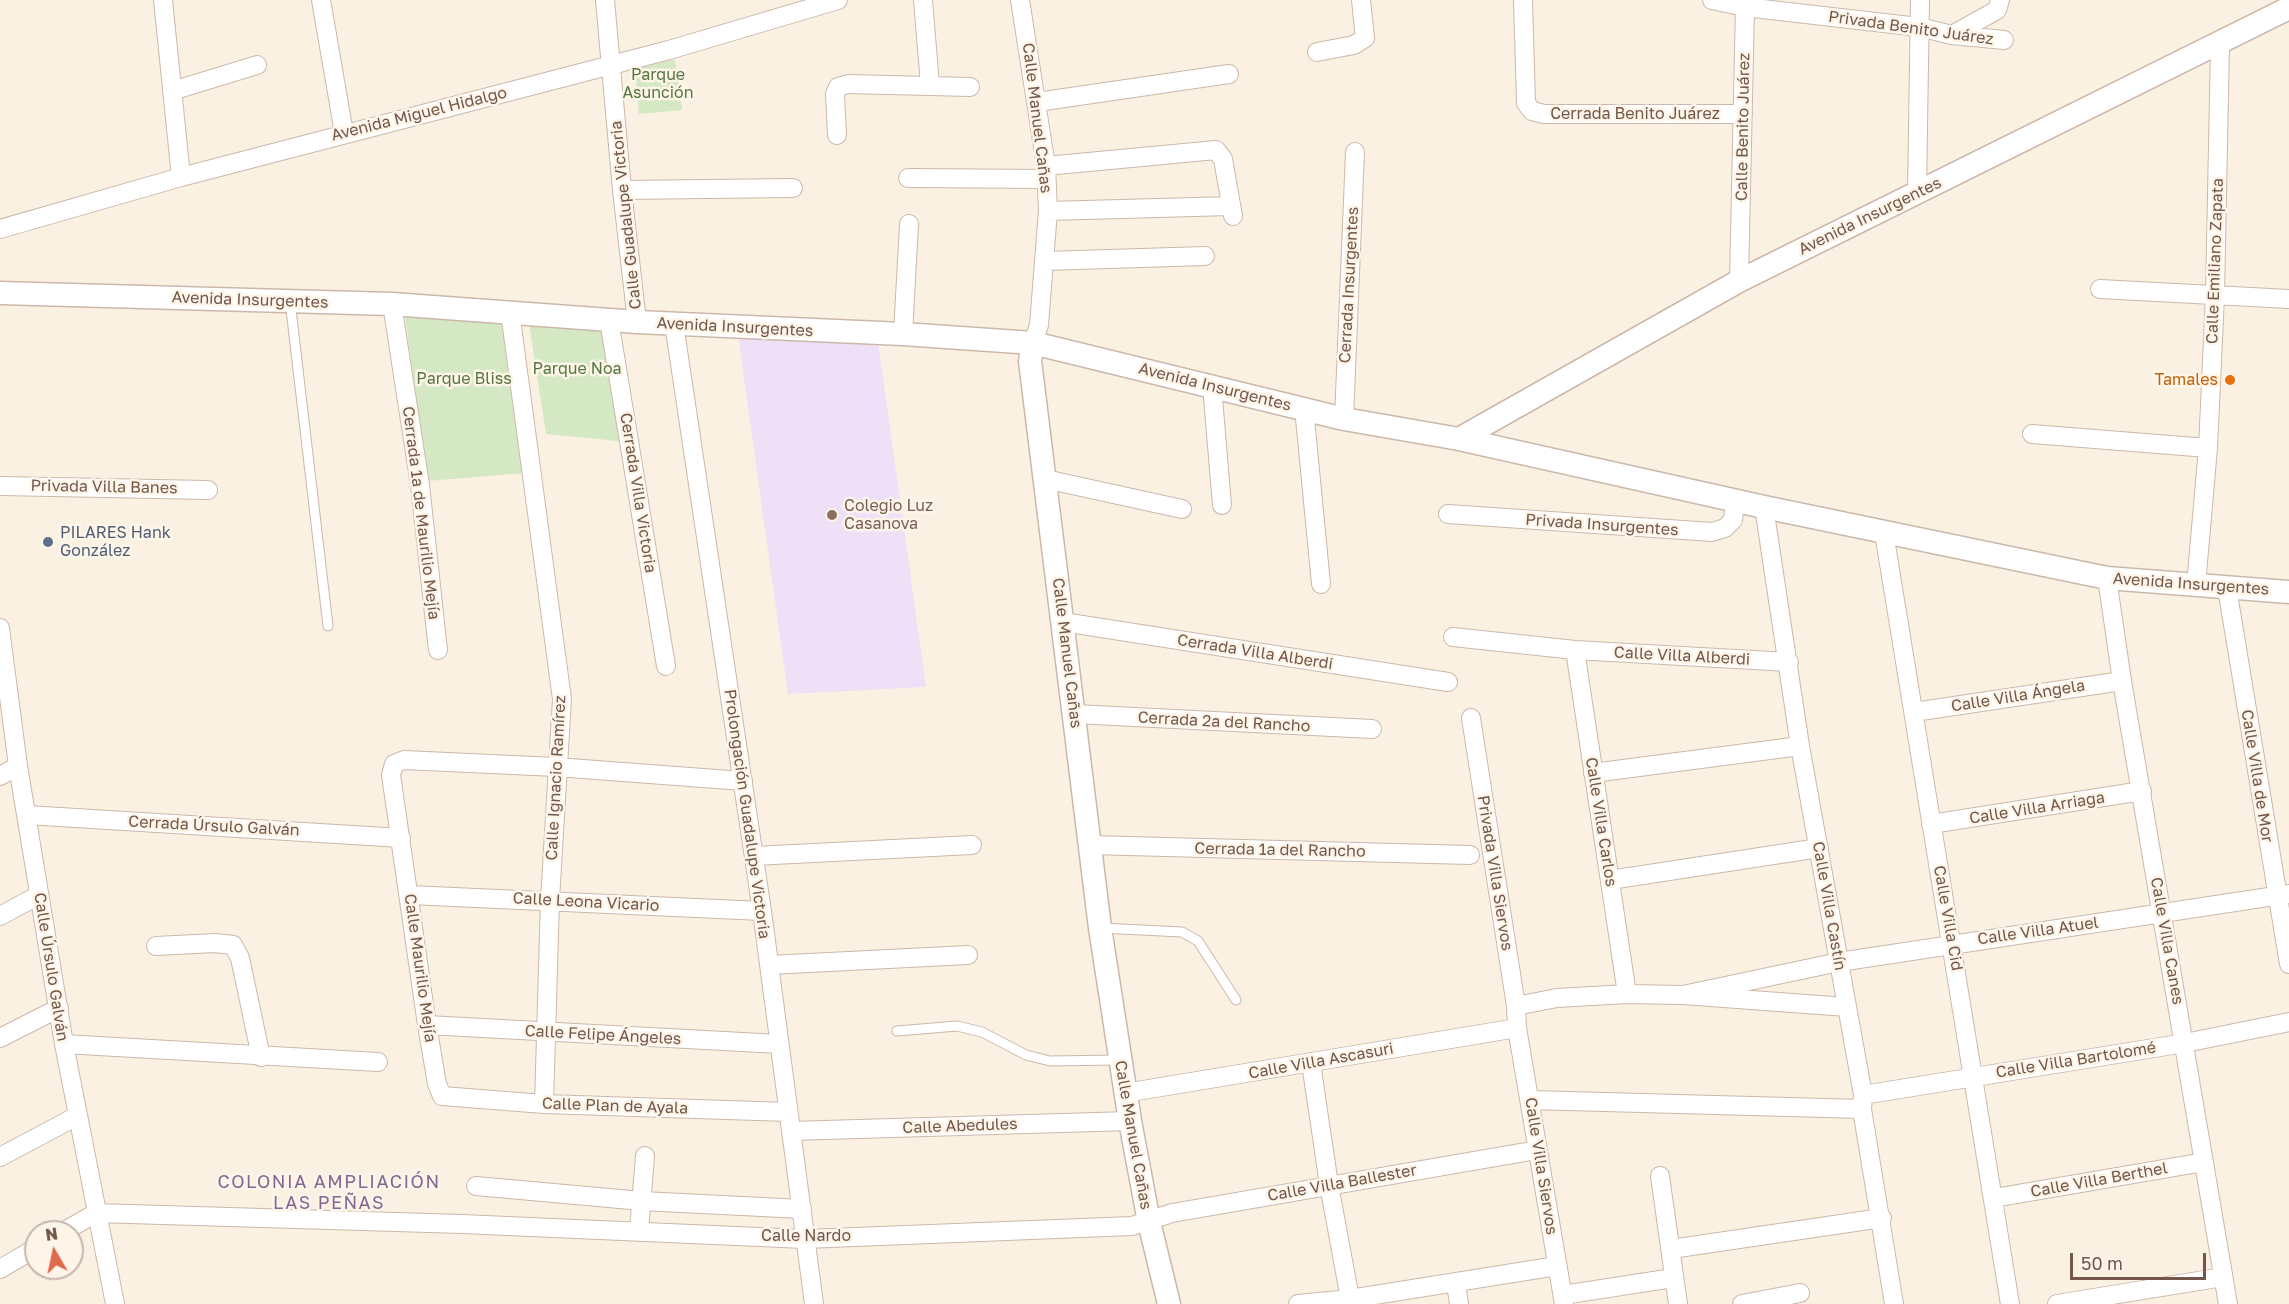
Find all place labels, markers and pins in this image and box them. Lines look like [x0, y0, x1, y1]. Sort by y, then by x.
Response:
place label: Tamales [2155, 370, 2218, 390]
marker: Tamales [2223, 373, 2237, 387]
place label: Colegio Luz Casanova [844, 496, 933, 534]
marker: Colegio Luz Casanova [825, 508, 839, 522]
place label: PILARES Hank González [60, 523, 171, 561]
marker: PILARES Hank González [41, 535, 55, 549]

